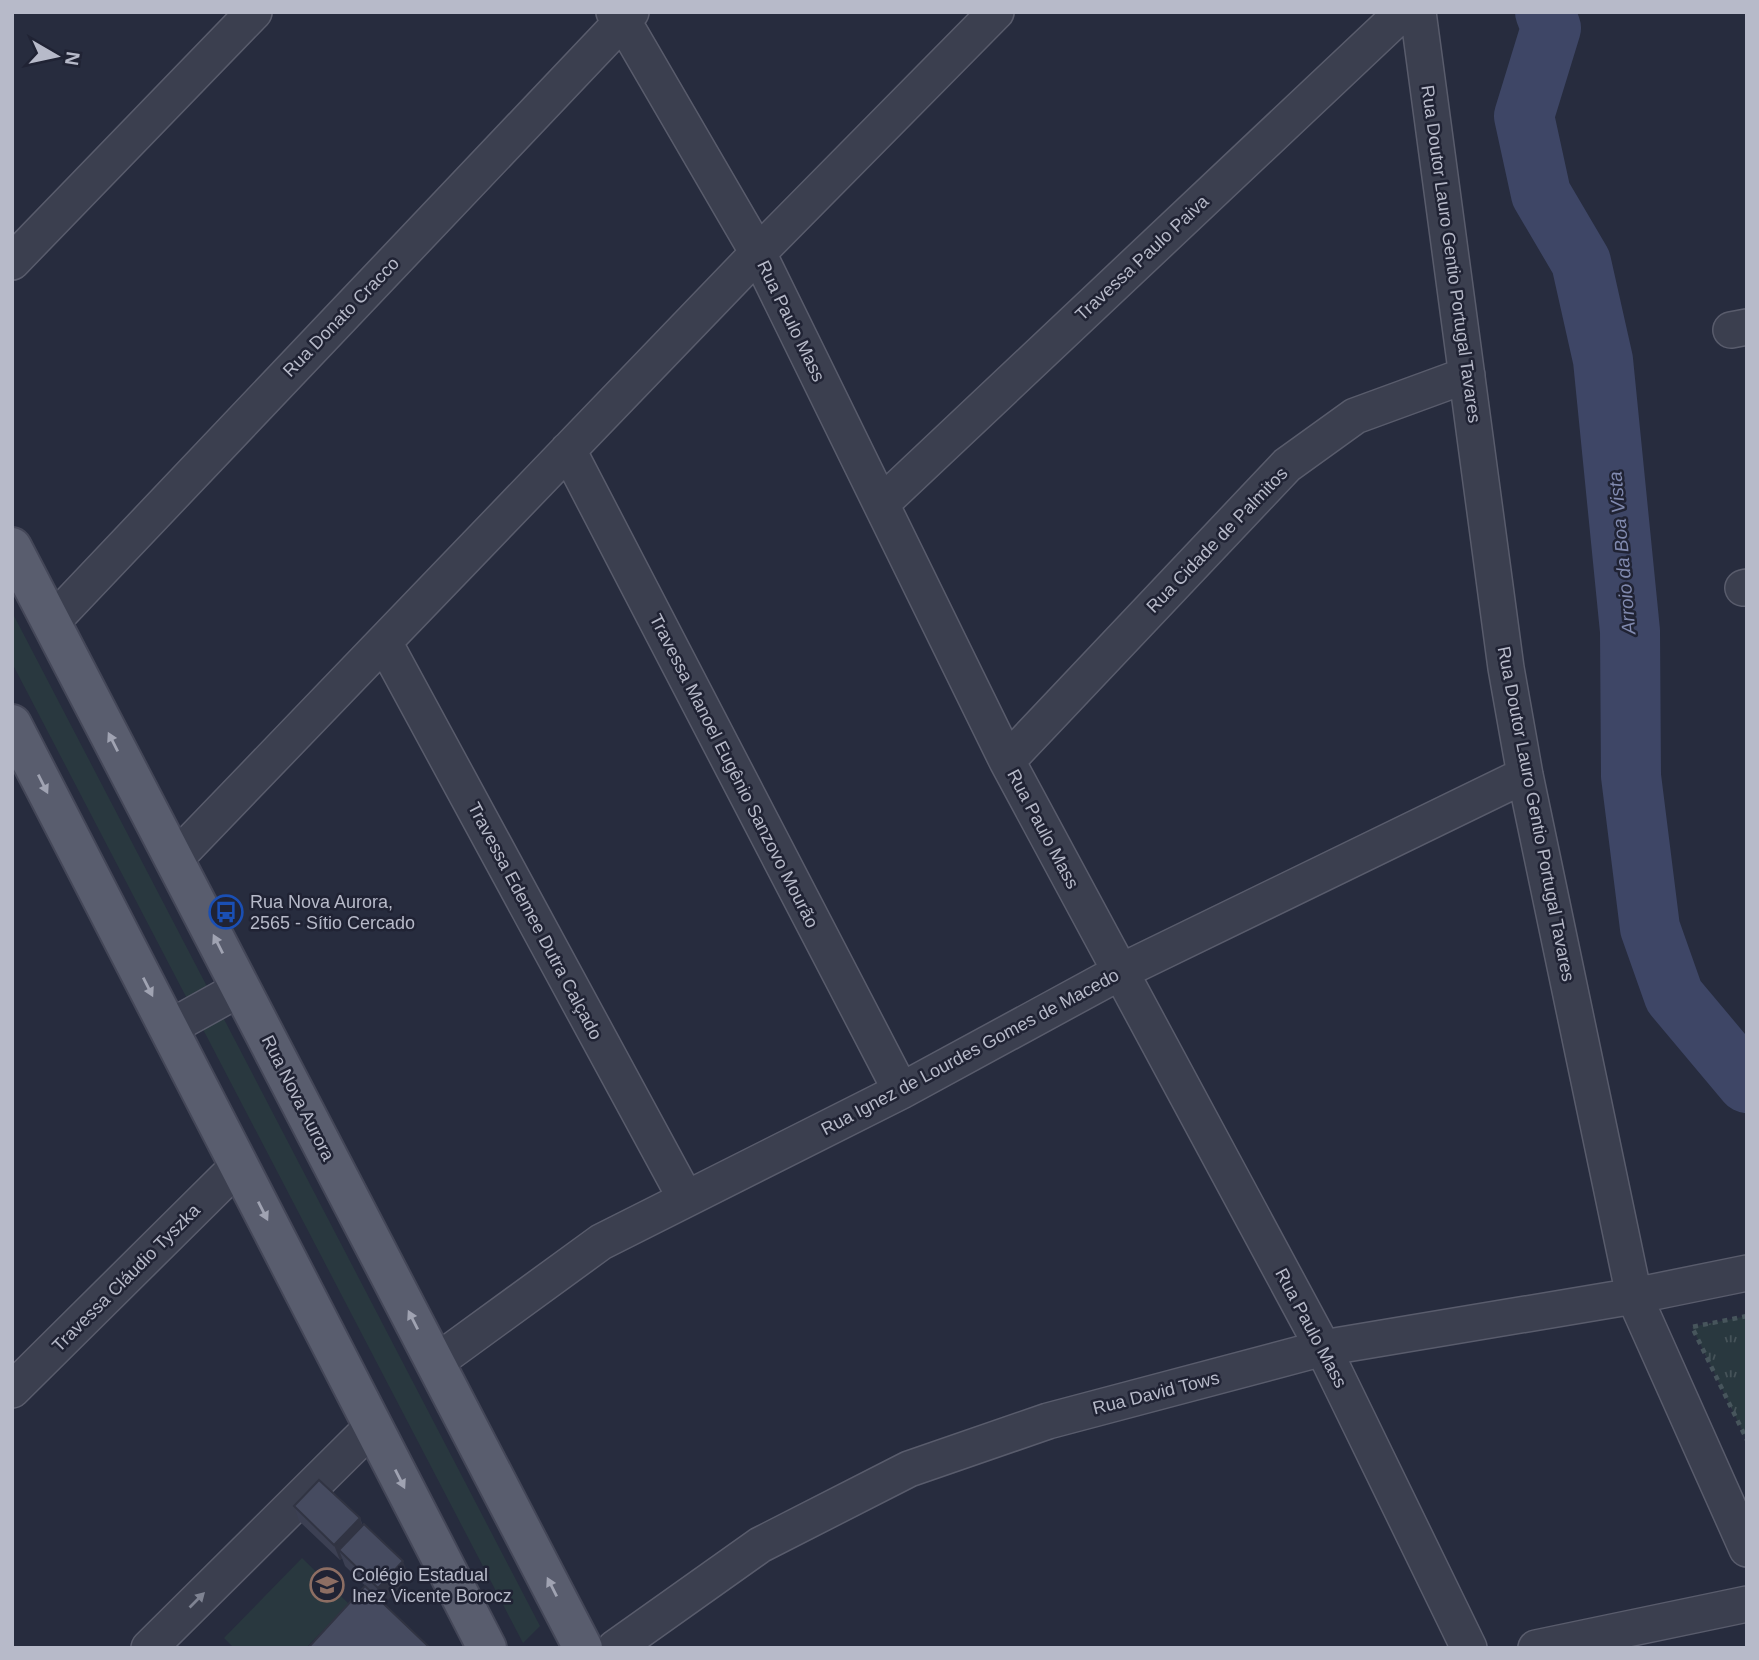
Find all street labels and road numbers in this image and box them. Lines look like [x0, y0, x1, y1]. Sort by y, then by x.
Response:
street label: Rua Doutor Lauro Gentio Portugal Tavares [1417, 84, 1485, 424]
street label: Travessa Paulo Paiva [1071, 191, 1213, 325]
street label: Rua Donato Cracco [279, 253, 403, 381]
street label: Rua Paulo Mass [753, 257, 829, 385]
street label: Rua Cidade de Palmitos [1142, 463, 1292, 617]
street label: Travessa Manoel Eugênio Sanzovo Mourão [646, 611, 822, 931]
street label: Rua Doutor Lauro Gentio Portugal Tavares [1494, 645, 1578, 983]
street label: Rua Paulo Mass [1003, 766, 1083, 892]
street label: Travessa Edemee Dutra Calçado [464, 799, 606, 1043]
street label: Rua Ignez de Lourdes Gomes de Macedo [818, 965, 1122, 1139]
street label: Rua Nova Aurora [258, 1032, 339, 1165]
street label: Travessa Cláudio Tyszka [48, 1199, 205, 1356]
street label: Rua Paulo Mass [1271, 1265, 1351, 1391]
street label: Rua David Tows [1091, 1368, 1221, 1418]

